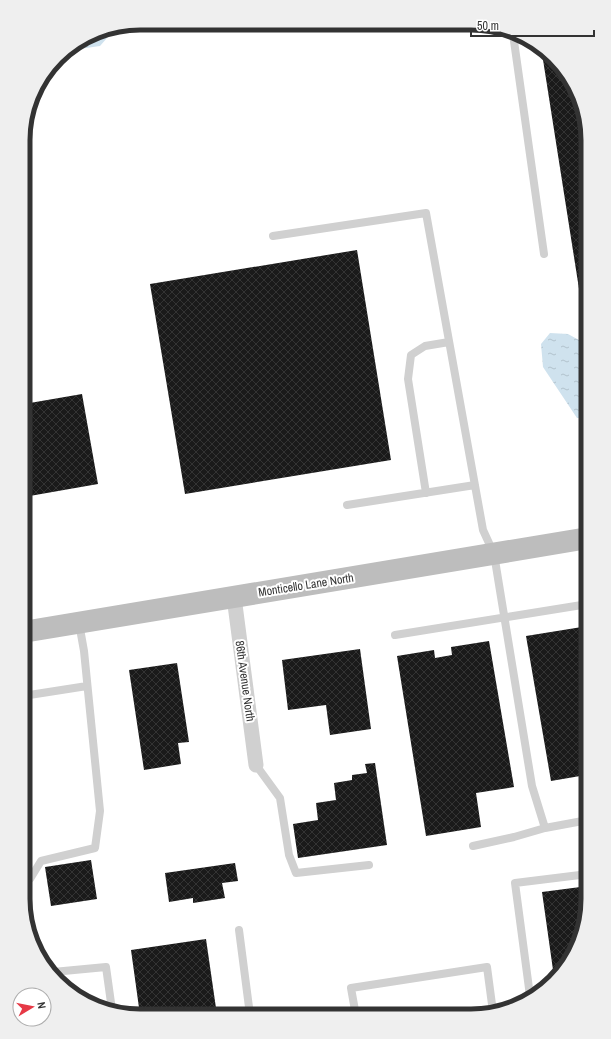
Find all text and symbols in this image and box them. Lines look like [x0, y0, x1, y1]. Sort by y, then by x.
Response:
scale bar [471, 12, 594, 38]
text: 50 m [477, 18, 499, 34]
street label: Monticello Lane North [257, 570, 355, 600]
street label: 86th Avenue North [231, 640, 259, 722]
north arrow [12, 987, 52, 1027]
text: N [34, 1001, 49, 1010]

